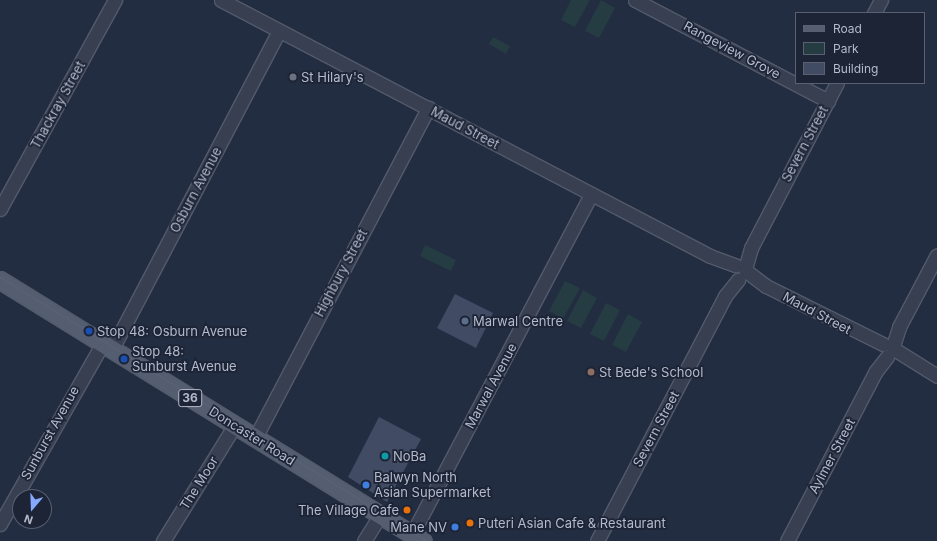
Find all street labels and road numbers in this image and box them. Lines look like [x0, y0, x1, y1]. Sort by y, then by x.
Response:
street label: Rangeview Grove [681, 18, 783, 82]
street label: Thackray Street [28, 59, 88, 151]
street label: Maud Street [428, 104, 502, 152]
street label: Severn Street [779, 104, 831, 184]
street label: Osburn Avenue [167, 145, 225, 235]
street label: Highbury Street [311, 227, 371, 319]
street label: Maud Street [780, 289, 854, 337]
street label: Marwal Avenue [462, 341, 520, 431]
street label: Sunburst Avenue [18, 383, 82, 483]
road number: 36 [178, 388, 202, 408]
street label: Severn Street [630, 389, 682, 469]
street label: Doncaster Road [206, 403, 298, 469]
street label: Aylmer Street [806, 416, 858, 496]
street label: The Moor [177, 454, 221, 512]

